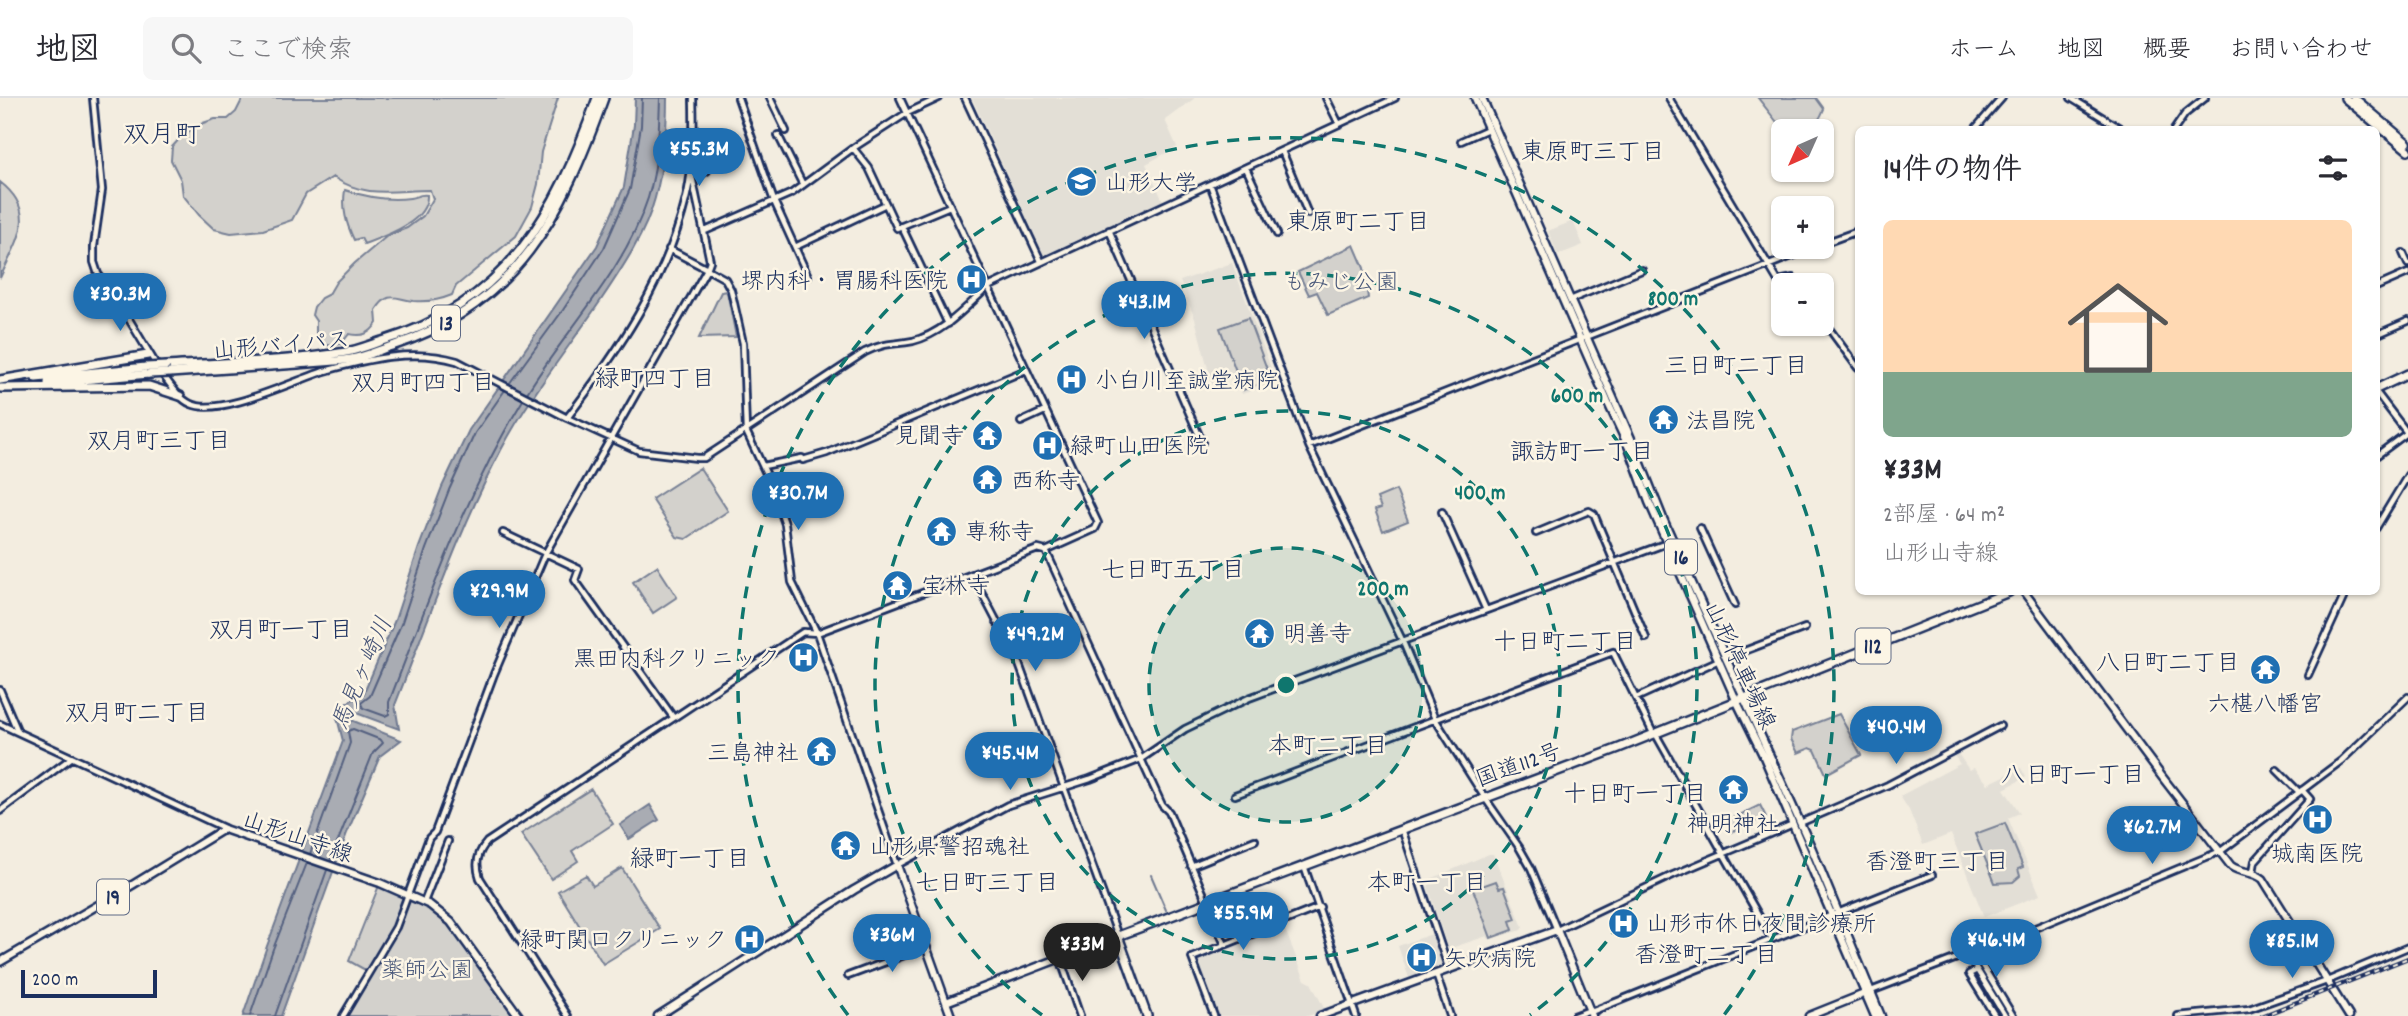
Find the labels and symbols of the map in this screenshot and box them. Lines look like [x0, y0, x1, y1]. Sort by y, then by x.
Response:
district label: 双月町 [123, 118, 201, 155]
north arrow [1771, 119, 1834, 182]
pin: ¥55.3M [642, 129, 756, 188]
district label: 東原町三丁目 [1521, 137, 1665, 171]
school or university icon: 山形大学 [1065, 165, 1099, 199]
place label: 山形大学 [1105, 169, 1197, 202]
district label: 東原町二丁目 [1286, 207, 1430, 241]
hospital icon: 堺内科・胃腸科医院 [954, 263, 988, 297]
place label: 堺内科・胃腸科医院 [741, 267, 948, 300]
park label: もみじ公園 [1284, 268, 1399, 301]
pin: ¥30.3M [63, 274, 177, 333]
pin: ¥43.1M [1087, 282, 1201, 341]
text: 800 m [1648, 286, 1698, 316]
road number: 13 [432, 306, 460, 341]
street label: 山形バイパス [211, 325, 351, 370]
district label: 三日町二丁目 [1664, 351, 1808, 385]
hospital icon: 小白川至誠堂病院 [1055, 363, 1089, 397]
district label: 緑町四丁目 [595, 364, 715, 398]
place label: 小白川至誠堂病院 [1095, 367, 1279, 400]
district label: 双月町四丁目 [351, 368, 495, 402]
text: 600 m [1551, 383, 1603, 413]
temple icon: 法昌院 [1646, 403, 1680, 437]
place label: 法昌院 [1686, 407, 1755, 440]
temple icon: 見聞寺 [970, 418, 1004, 452]
place label: 見聞寺 [895, 422, 964, 455]
district label: 双月町三丁目 [87, 426, 231, 460]
hospital icon: 緑町山田医院 [1030, 428, 1064, 462]
place label: 緑町山田医院 [1070, 432, 1208, 465]
district label: 諏訪町一丁目 [1510, 437, 1654, 471]
temple icon: 西称寺 [971, 463, 1005, 497]
place label: 西称寺 [1011, 467, 1080, 500]
pin: ¥30.7M [741, 472, 855, 532]
text: 400 m [1455, 480, 1505, 510]
temple icon: 専称寺 [925, 514, 959, 548]
place label: 専称寺 [965, 518, 1034, 551]
road number: 16 [1665, 540, 1697, 574]
district label: 七日町五丁目 [1101, 555, 1245, 589]
temple icon: 宝林寺 [881, 568, 915, 602]
pin: ¥29.9M [442, 570, 556, 630]
place label: 宝林寺 [921, 572, 990, 605]
text: 200 m [1357, 576, 1409, 606]
street label: 山形停車場線 [1694, 597, 1782, 736]
water label: 馬見ヶ崎川 [325, 612, 403, 736]
pin: ¥49.2M [978, 614, 1092, 673]
district label: 双月町一丁目 [209, 615, 353, 649]
temple icon: 明善寺 [1243, 616, 1277, 650]
place label: 明善寺 [1283, 620, 1352, 653]
district label: 十日町二丁目 [1493, 627, 1637, 661]
road number: 112 [1856, 628, 1890, 664]
hospital icon: 黒田内科クリニック [786, 641, 820, 675]
place label: 黒田内科クリニック [573, 645, 780, 678]
district label: 八日町二丁目 [2096, 648, 2240, 682]
temple icon: 六椹八幡宮 [2248, 652, 2282, 686]
centre of rings [1274, 673, 1298, 697]
place label: 六椹八幡宮 [2208, 690, 2323, 723]
district label: 双月町二丁目 [65, 698, 209, 732]
pin: ¥40.4M [1839, 706, 1953, 766]
district label: 本町二丁目 [1268, 731, 1388, 765]
pin: ¥45.4M [953, 732, 1067, 792]
temple icon: 三島神社 [805, 735, 839, 769]
street label: 国道112号 [1472, 737, 1567, 798]
place label: 三島神社 [707, 739, 799, 772]
district label: 八日町一丁目 [2001, 760, 2145, 794]
temple icon: 神明神社 [1716, 772, 1750, 806]
district label: 十日町一丁目 [1563, 779, 1707, 813]
hospital icon: 城南医院 [2300, 802, 2334, 836]
street label: 山形山寺線 [237, 805, 357, 874]
pin: ¥62.7M [2095, 806, 2209, 866]
place label: 神明神社 [1687, 810, 1779, 843]
temple icon: 山形県警招魂社 [829, 829, 863, 863]
place label: 山形県警招魂社 [869, 833, 1030, 866]
place label: 城南医院 [2271, 840, 2363, 873]
district label: 緑町一丁目 [630, 844, 750, 878]
district label: 香澄町三丁目 [1865, 847, 2009, 881]
district label: 七日町三丁目 [915, 868, 1059, 902]
district label: 本町一丁目 [1367, 868, 1487, 902]
road number: 19 [97, 880, 129, 914]
pin: ¥55.9M [1186, 892, 1300, 952]
hospital icon: 山形市休日夜間診療所 [1606, 906, 1640, 940]
place label: 山形市休日夜間診療所 [1646, 910, 1876, 943]
pin: ¥36M [851, 914, 933, 974]
pin: ¥46.4M [1939, 920, 2053, 979]
pin: ¥85.1M [2235, 920, 2349, 980]
hospital icon: 緑町関口クリニック [733, 922, 767, 956]
pin: ¥33M [1041, 924, 1123, 983]
place label: 緑町関口クリニック [520, 926, 727, 959]
district label: 香澄町二丁目 [1634, 940, 1778, 974]
hospital icon: 矢吹病院 [1404, 941, 1438, 975]
place label: 矢吹病院 [1444, 945, 1536, 978]
park label: 薬師公園 [381, 956, 473, 989]
scale bar [21, 967, 158, 999]

